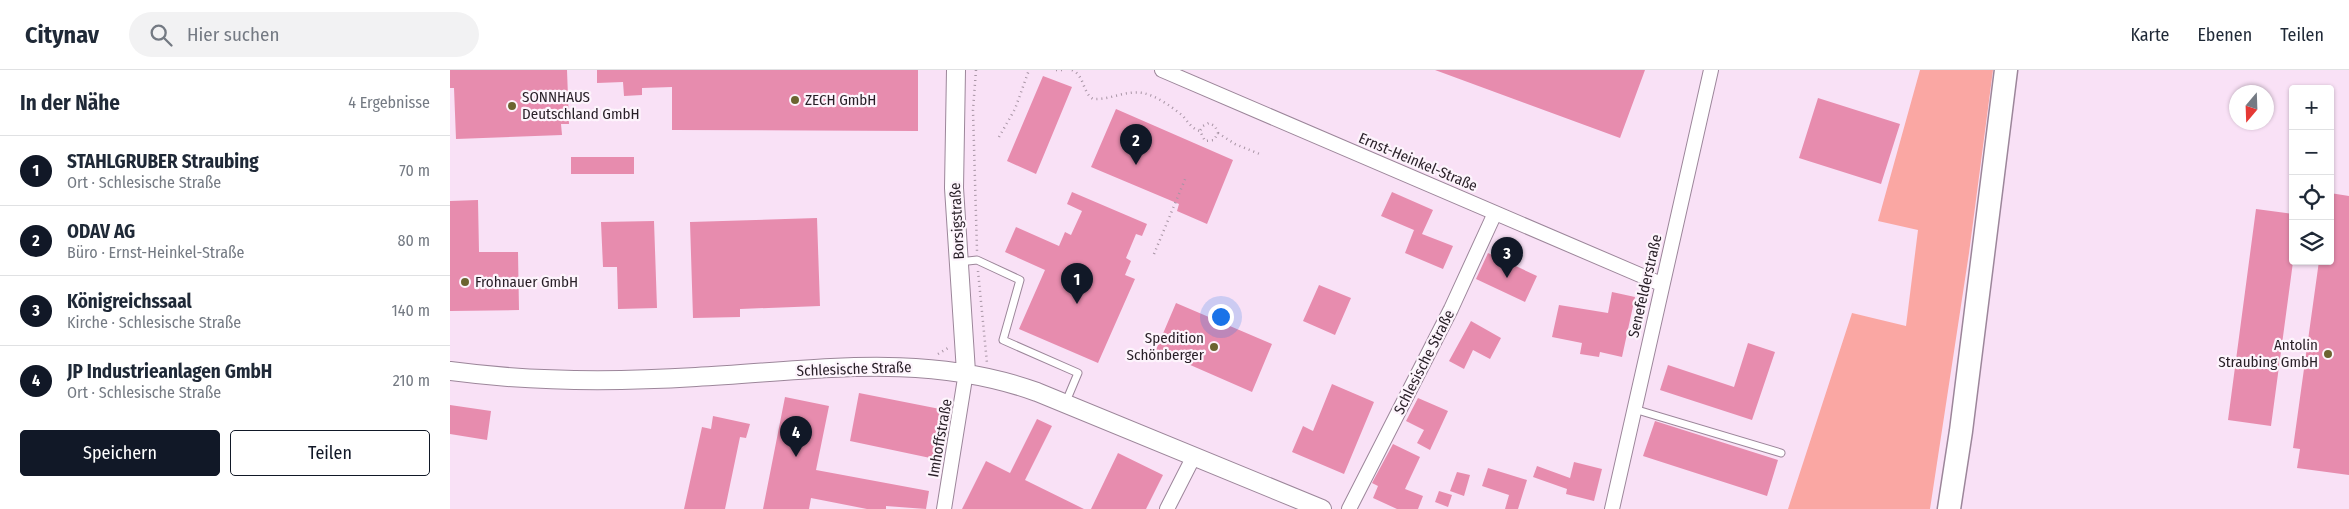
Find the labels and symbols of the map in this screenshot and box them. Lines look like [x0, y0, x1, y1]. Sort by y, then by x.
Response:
north arrow [2229, 85, 2274, 130]
place label: SONNHAUS Deutschland GmbH [522, 88, 640, 123]
place label: ZECH GmbH [805, 91, 876, 109]
marker: ZECH GmbH [789, 94, 801, 106]
marker: SONNHAUS Deutschland GmbH [506, 100, 518, 112]
pin: 2 [1120, 124, 1152, 165]
street label: Ernst-Heinkel-Straße [1356, 129, 1480, 195]
street label: Borsigstraße [946, 182, 968, 260]
street label: Senefelderstraße [1624, 233, 1666, 339]
pin: 3 [1491, 237, 1523, 278]
pin: 1 [1061, 263, 1093, 304]
place label: Frohnauer GmbH [475, 273, 578, 291]
marker: Frohnauer GmbH [459, 276, 471, 288]
your location [1208, 304, 1234, 330]
street label: Schlesische Straße [1390, 307, 1458, 417]
place label: Spedition Schönberger [1127, 329, 1205, 364]
place label: Antolin Straubing GmbH [2218, 336, 2318, 371]
marker: Spedition Schönberger [1208, 341, 1220, 353]
marker: Antolin Straubing GmbH [2322, 348, 2334, 360]
street label: Schlesische Straße [796, 358, 912, 380]
street label: Imhoffstraße [924, 397, 956, 479]
pin: 4 [780, 416, 812, 457]

